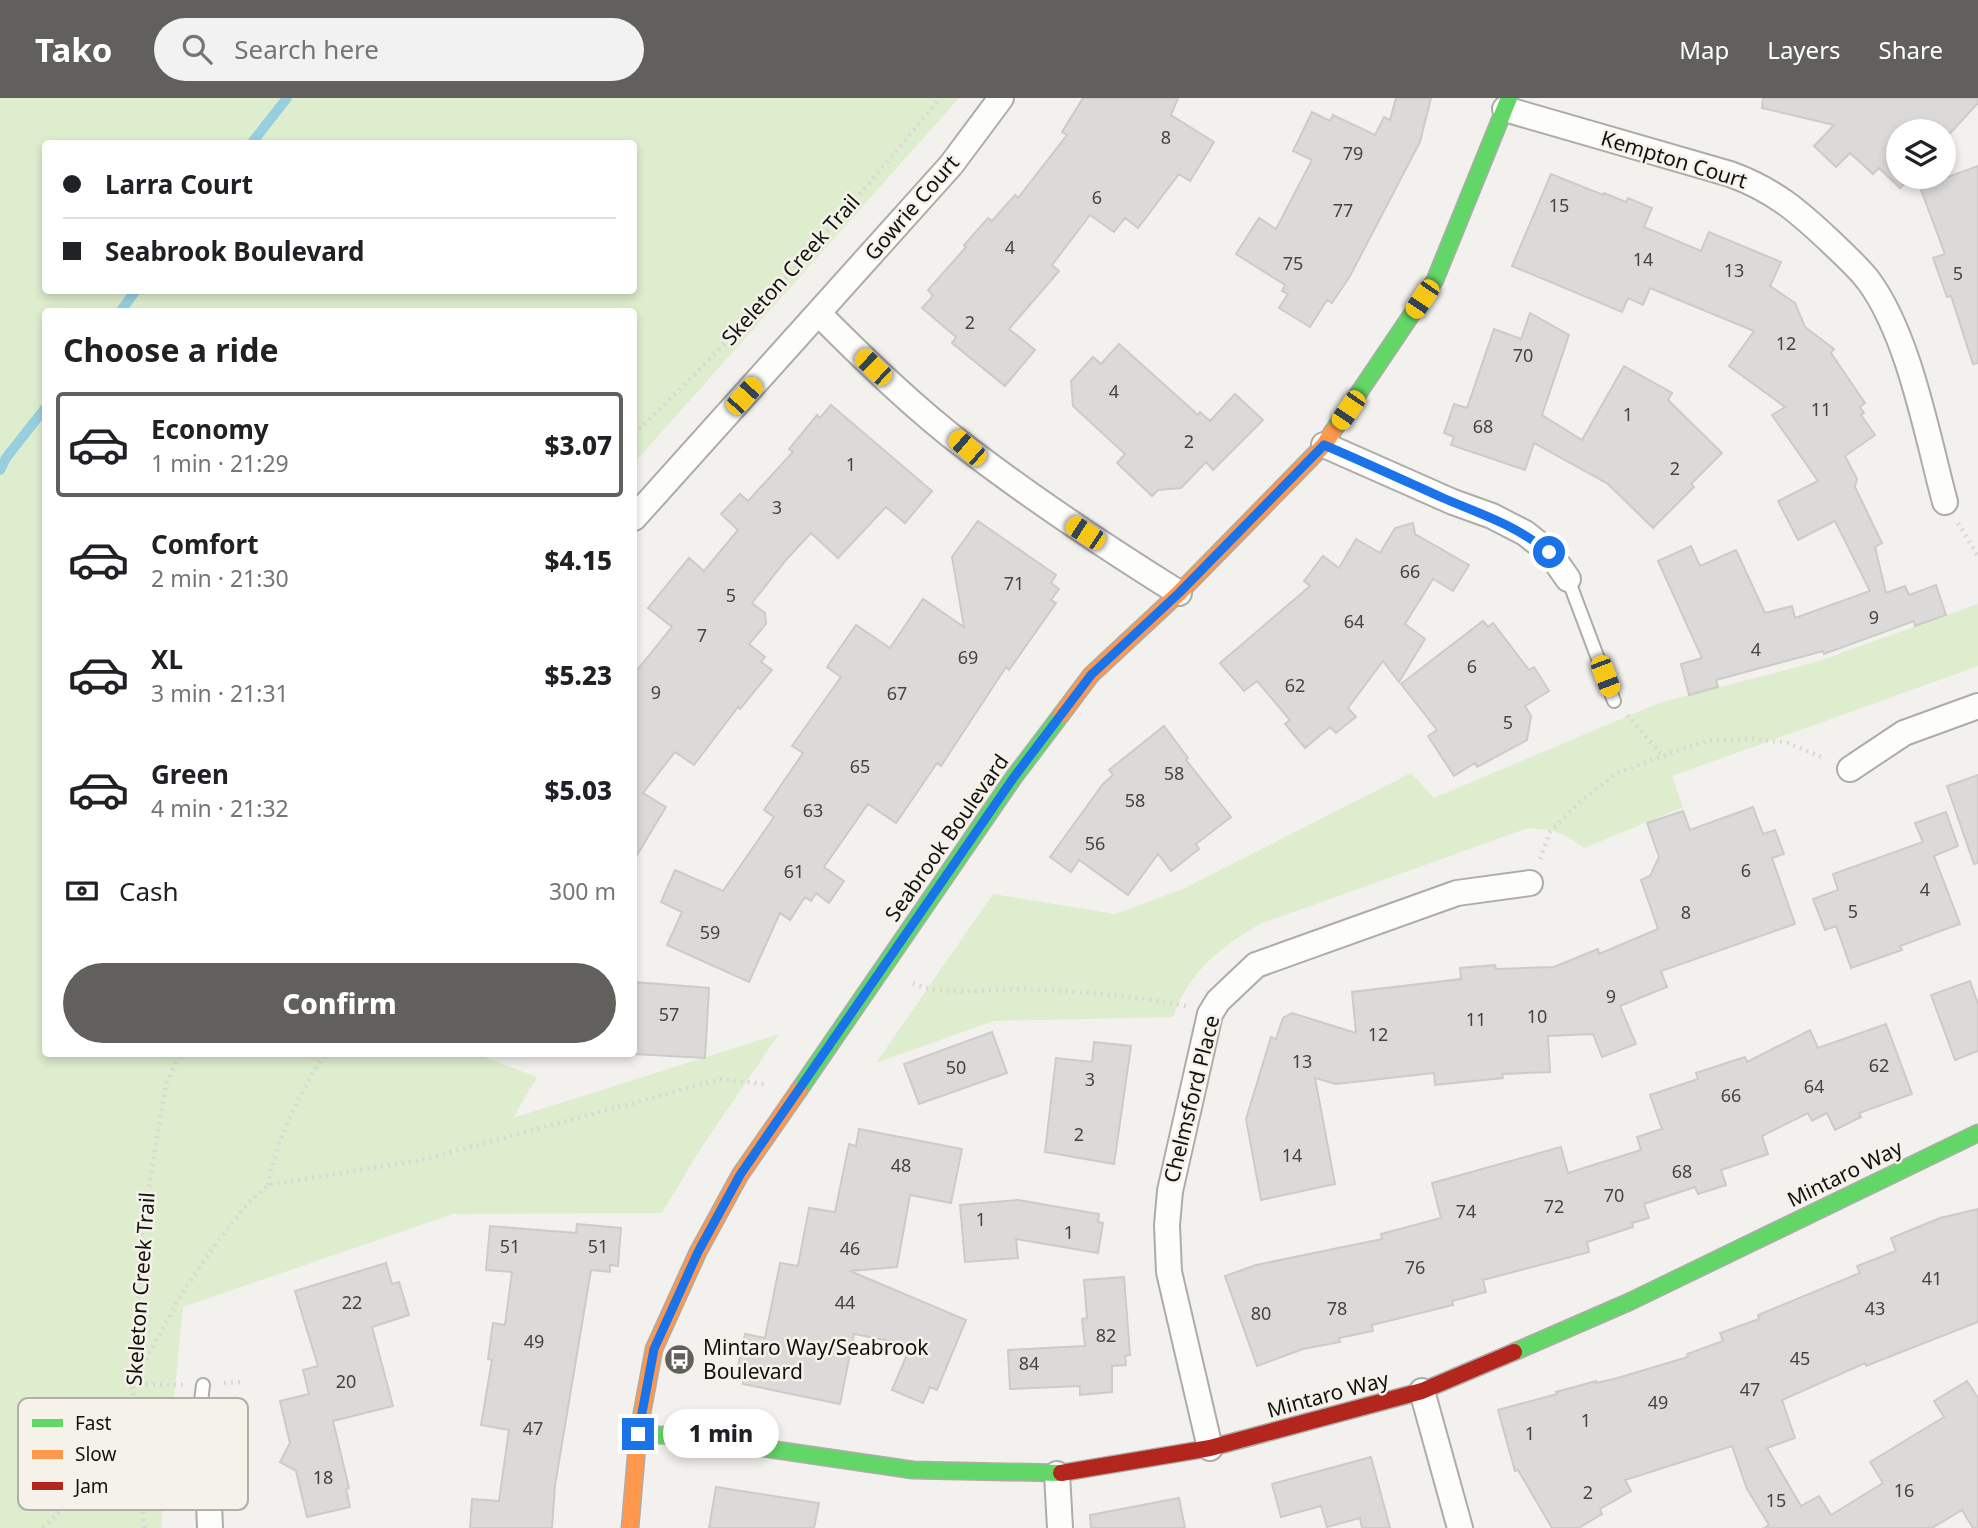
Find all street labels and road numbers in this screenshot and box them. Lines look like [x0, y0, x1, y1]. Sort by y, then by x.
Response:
street label: Kempton Court [1598, 124, 1751, 195]
street label: Gowrie Court [858, 149, 965, 266]
street label: Skeleton Creek Trail [715, 188, 866, 351]
street label: Seabrook Boulevard [878, 748, 1014, 927]
street label: Chelmsford Place [1157, 1012, 1225, 1185]
street label: Mintaro Way [1782, 1133, 1907, 1213]
street label: Skeleton Creek Trail [119, 1191, 161, 1387]
street label: Mintaro Way [1264, 1364, 1392, 1424]

